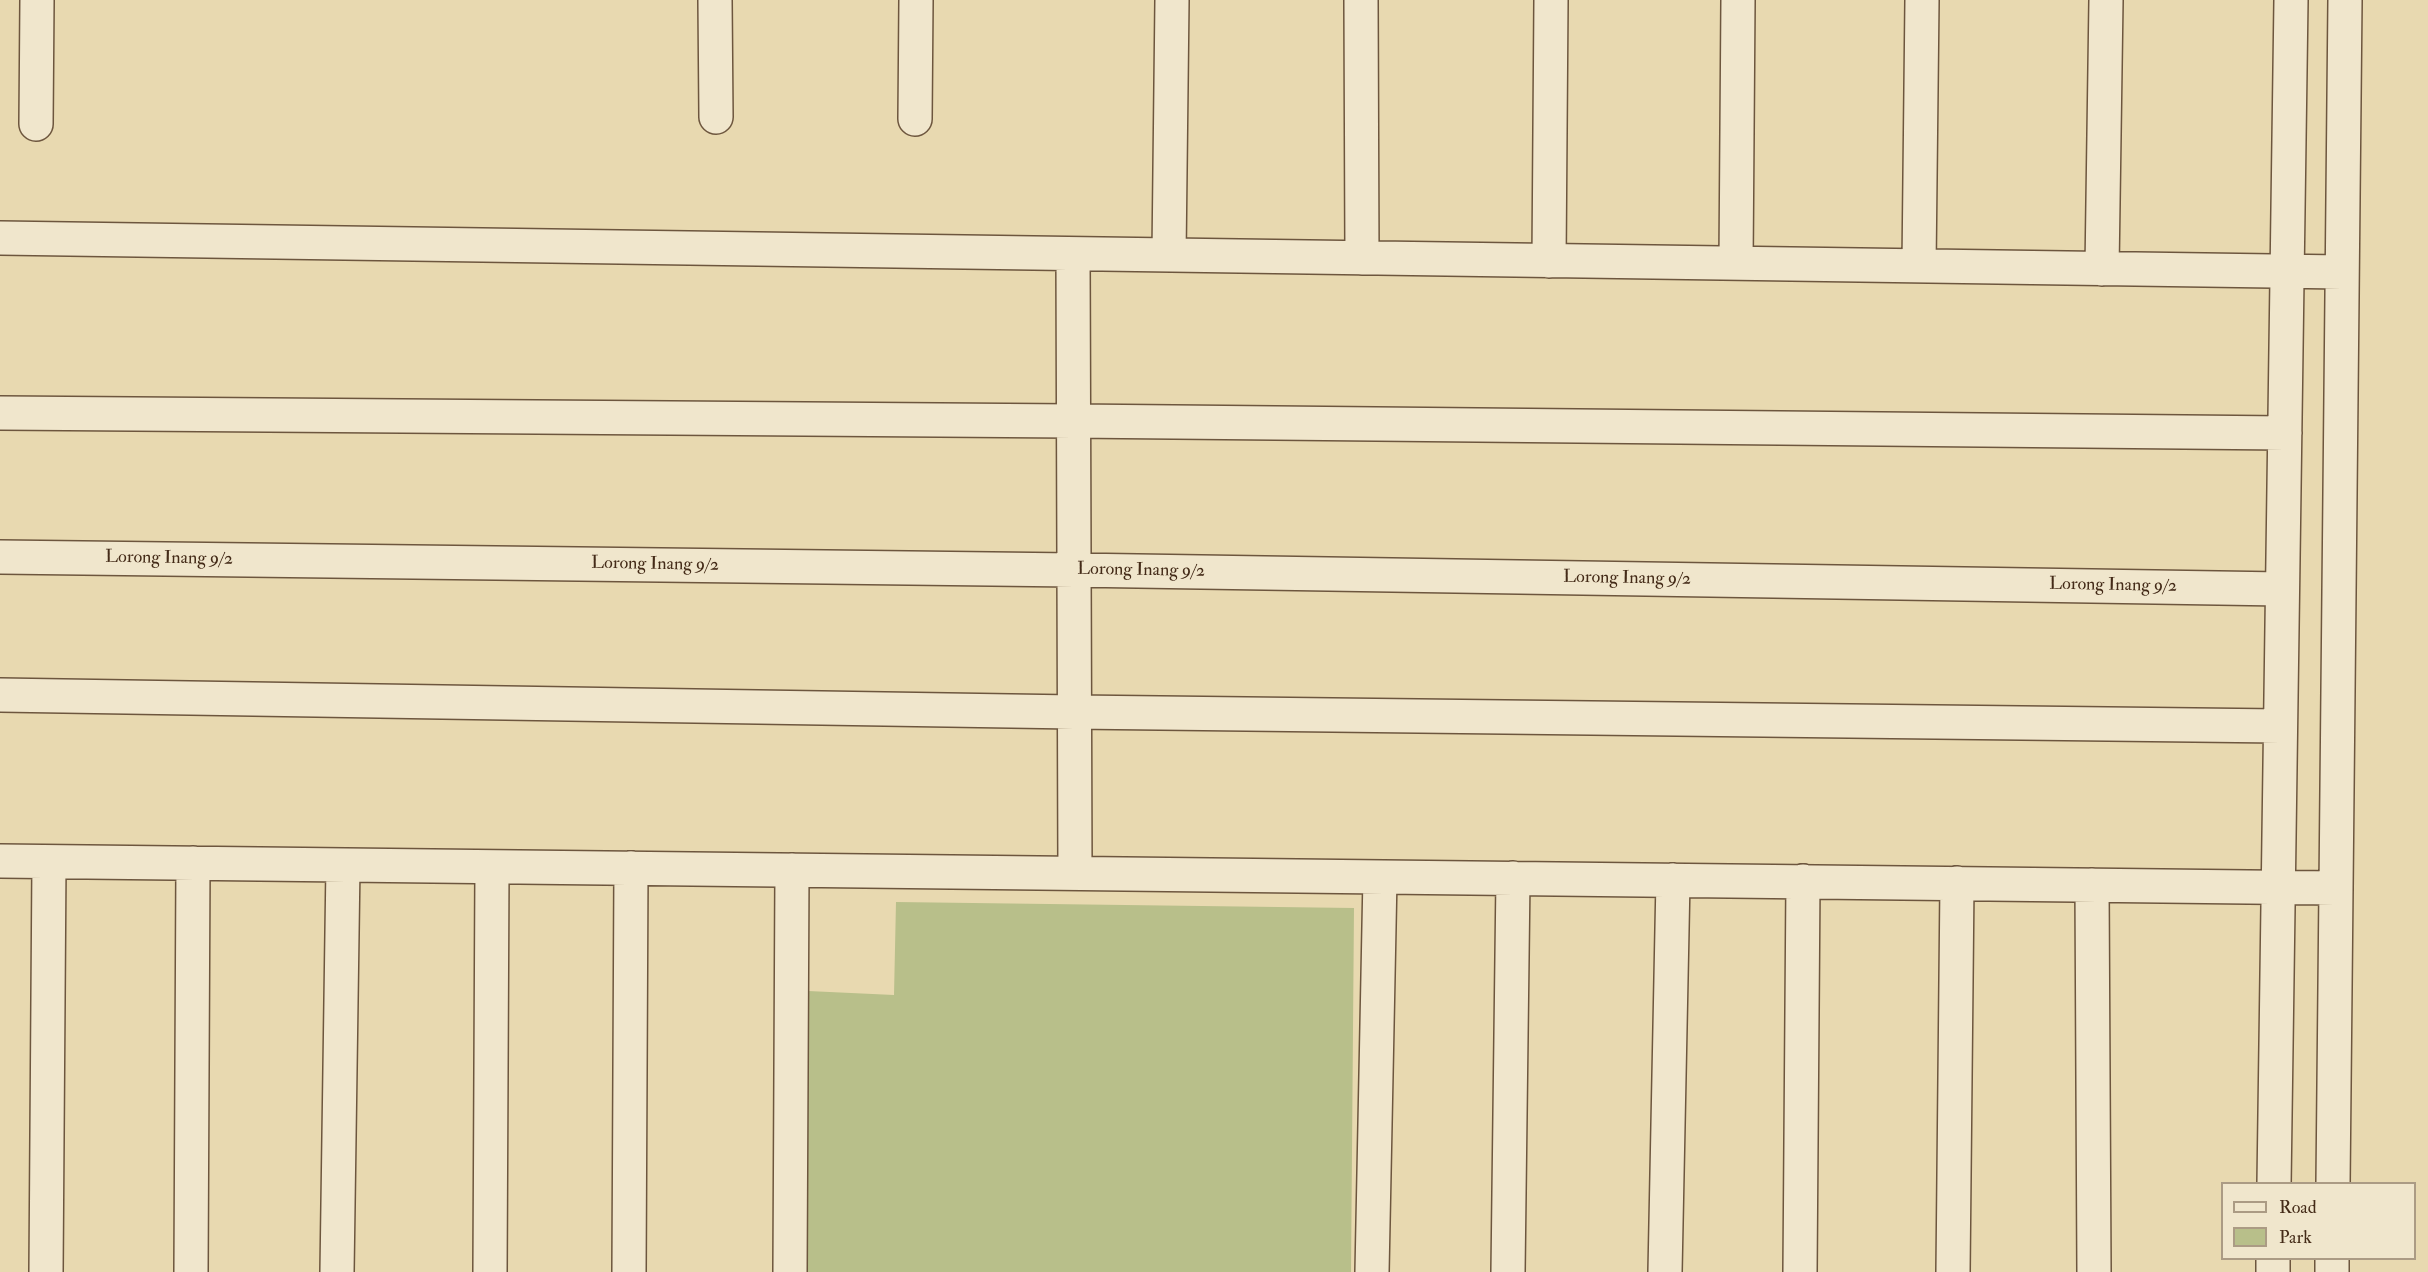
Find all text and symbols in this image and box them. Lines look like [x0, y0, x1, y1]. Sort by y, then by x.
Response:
street label: Lorong Inang 9/2 [105, 547, 233, 571]
street label: Lorong Inang 9/2 [591, 553, 719, 577]
street label: Lorong Inang 9/2 [1077, 559, 1205, 583]
street label: Lorong Inang 9/2 [1563, 567, 1691, 591]
street label: Lorong Inang 9/2 [2049, 574, 2177, 598]
legend [2221, 1182, 2416, 1260]
text: Road [2279, 1196, 2317, 1219]
text: Park [2279, 1226, 2312, 1249]

